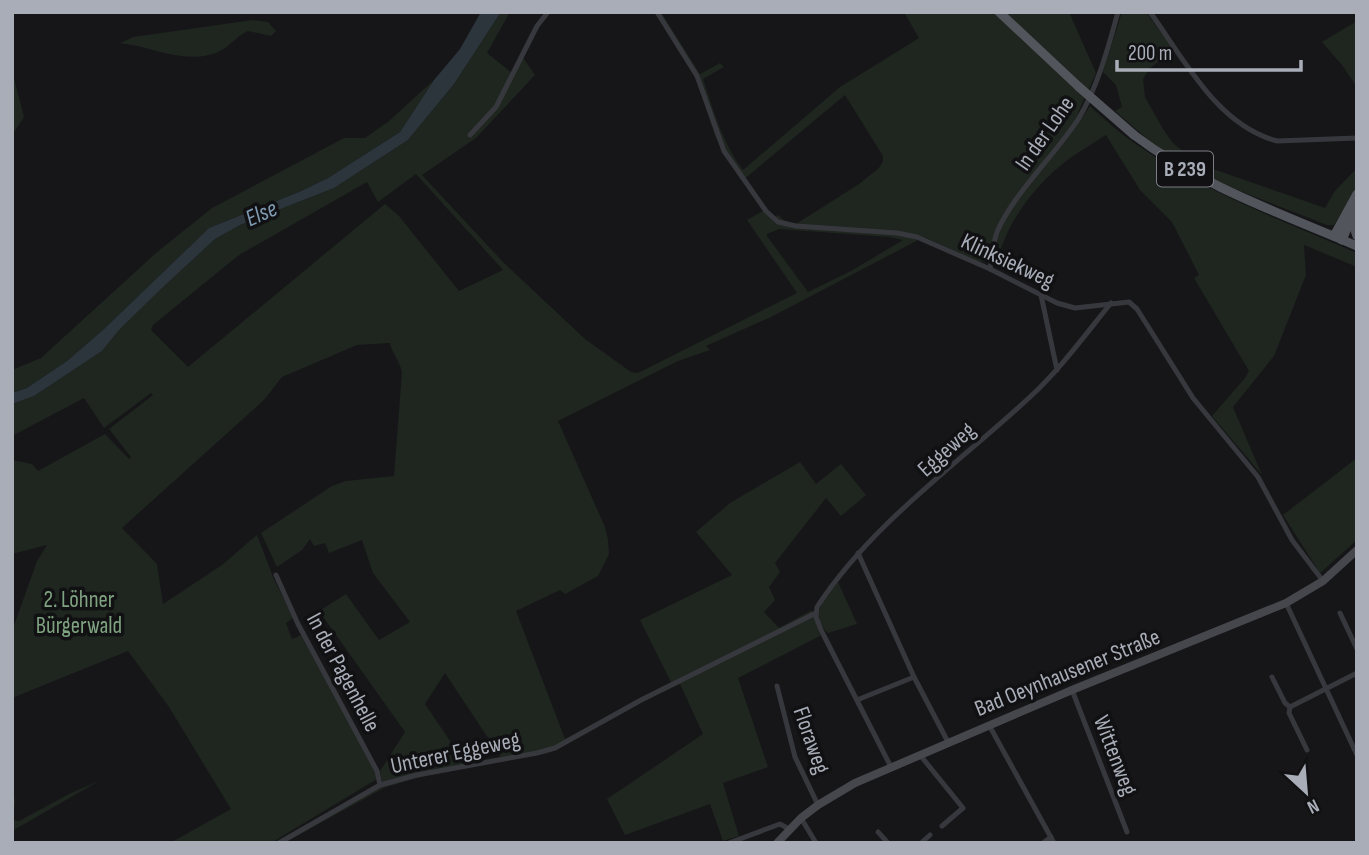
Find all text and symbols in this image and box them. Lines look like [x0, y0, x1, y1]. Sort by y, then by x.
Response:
scale bar [1117, 28, 1301, 72]
text: 200 m [1128, 41, 1172, 66]
street label: In der Lohe [1009, 91, 1080, 176]
road number: B 239 [1157, 152, 1213, 186]
water label: Else [241, 194, 282, 233]
street label: Klinksiekweg [956, 227, 1059, 295]
street label: Eggeweg [912, 417, 981, 483]
park label: 2. Löhner Bürgerwald [36, 586, 122, 640]
street label: In der Pagenhelle [300, 608, 386, 737]
street label: Bad Oeynhausener Straße [971, 623, 1164, 723]
street label: Floraweg [787, 703, 835, 777]
street label: Wittenweg [1087, 711, 1143, 799]
street label: Unterer Eggeweg [388, 726, 522, 780]
north arrow [1271, 757, 1341, 827]
text: N [1303, 793, 1322, 818]

